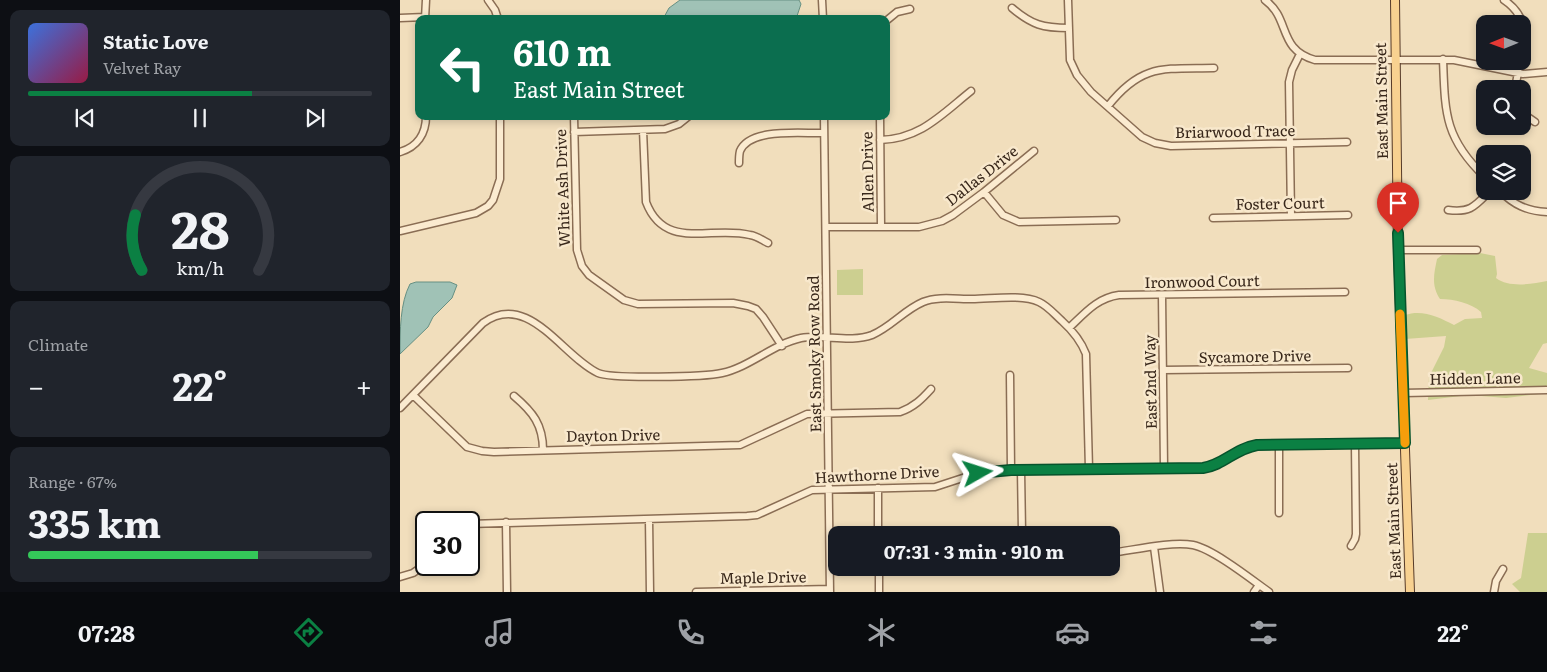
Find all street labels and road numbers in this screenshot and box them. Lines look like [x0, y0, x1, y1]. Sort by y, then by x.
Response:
street label: East Main Street [1368, 42, 1393, 160]
street label: Briarwood Trace [1175, 118, 1296, 143]
street label: White Ash Drive [548, 129, 575, 247]
street label: Allen Drive [854, 131, 879, 213]
street label: Dallas Drive [940, 139, 1022, 211]
street label: Foster Court [1235, 190, 1325, 215]
street label: Ironwood Court [1144, 268, 1260, 293]
street label: East Smoky Row Road [801, 275, 826, 433]
street label: East 2nd Way [1137, 334, 1162, 430]
street label: Sycamore Drive [1198, 343, 1312, 368]
street label: Hidden Lane [1429, 365, 1521, 390]
street label: Dayton Drive [566, 422, 661, 447]
street label: Hawthorne Drive [814, 459, 940, 488]
street label: East Main Street [1379, 462, 1406, 580]
street label: Maple Drive [719, 564, 807, 589]

